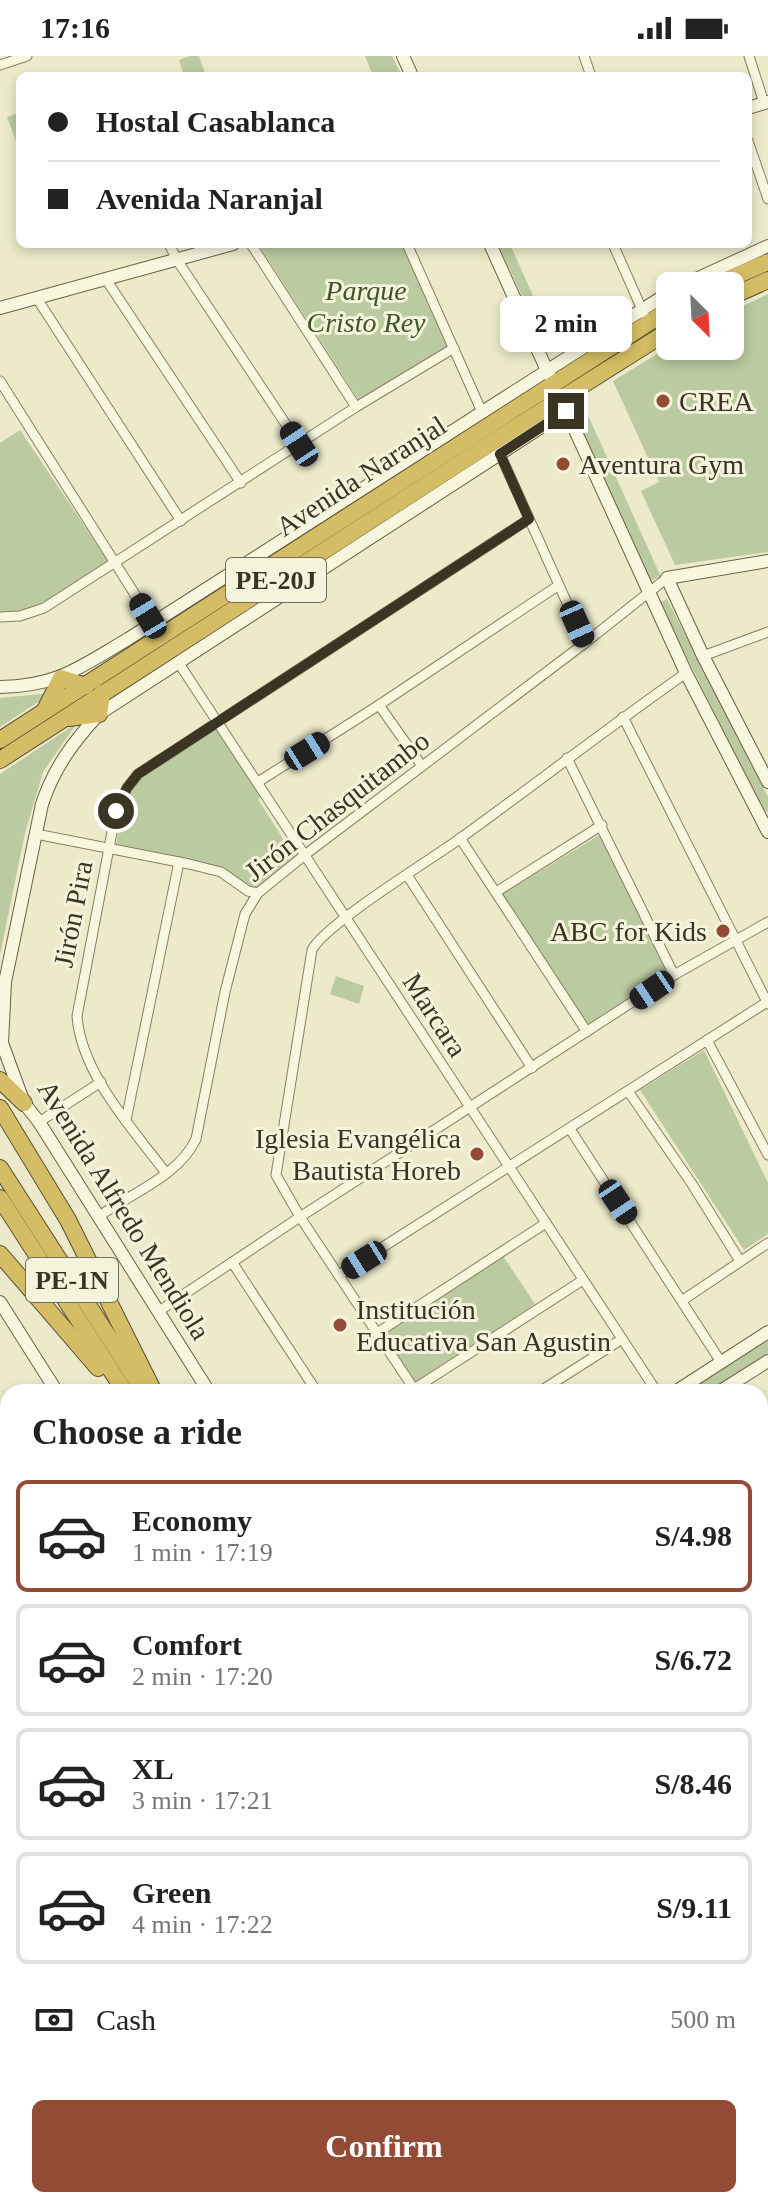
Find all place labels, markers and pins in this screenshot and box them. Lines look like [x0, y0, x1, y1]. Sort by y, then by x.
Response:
place label: CREA [679, 386, 754, 417]
marker: CREA [654, 392, 672, 410]
place label: Aventura Gym [579, 449, 744, 480]
marker: Aventura Gym [554, 455, 572, 473]
place label: ABC for Kids [550, 916, 707, 947]
marker: ABC for Kids [714, 922, 732, 940]
place label: Iglesia Evangélica Bautista Horeb [255, 1123, 462, 1186]
marker: Iglesia Evangélica Bautista Horeb [468, 1145, 486, 1163]
place label: Institución Educativa San Agustin [356, 1294, 611, 1357]
marker: Institución Educativa San Agustin [331, 1316, 349, 1334]

